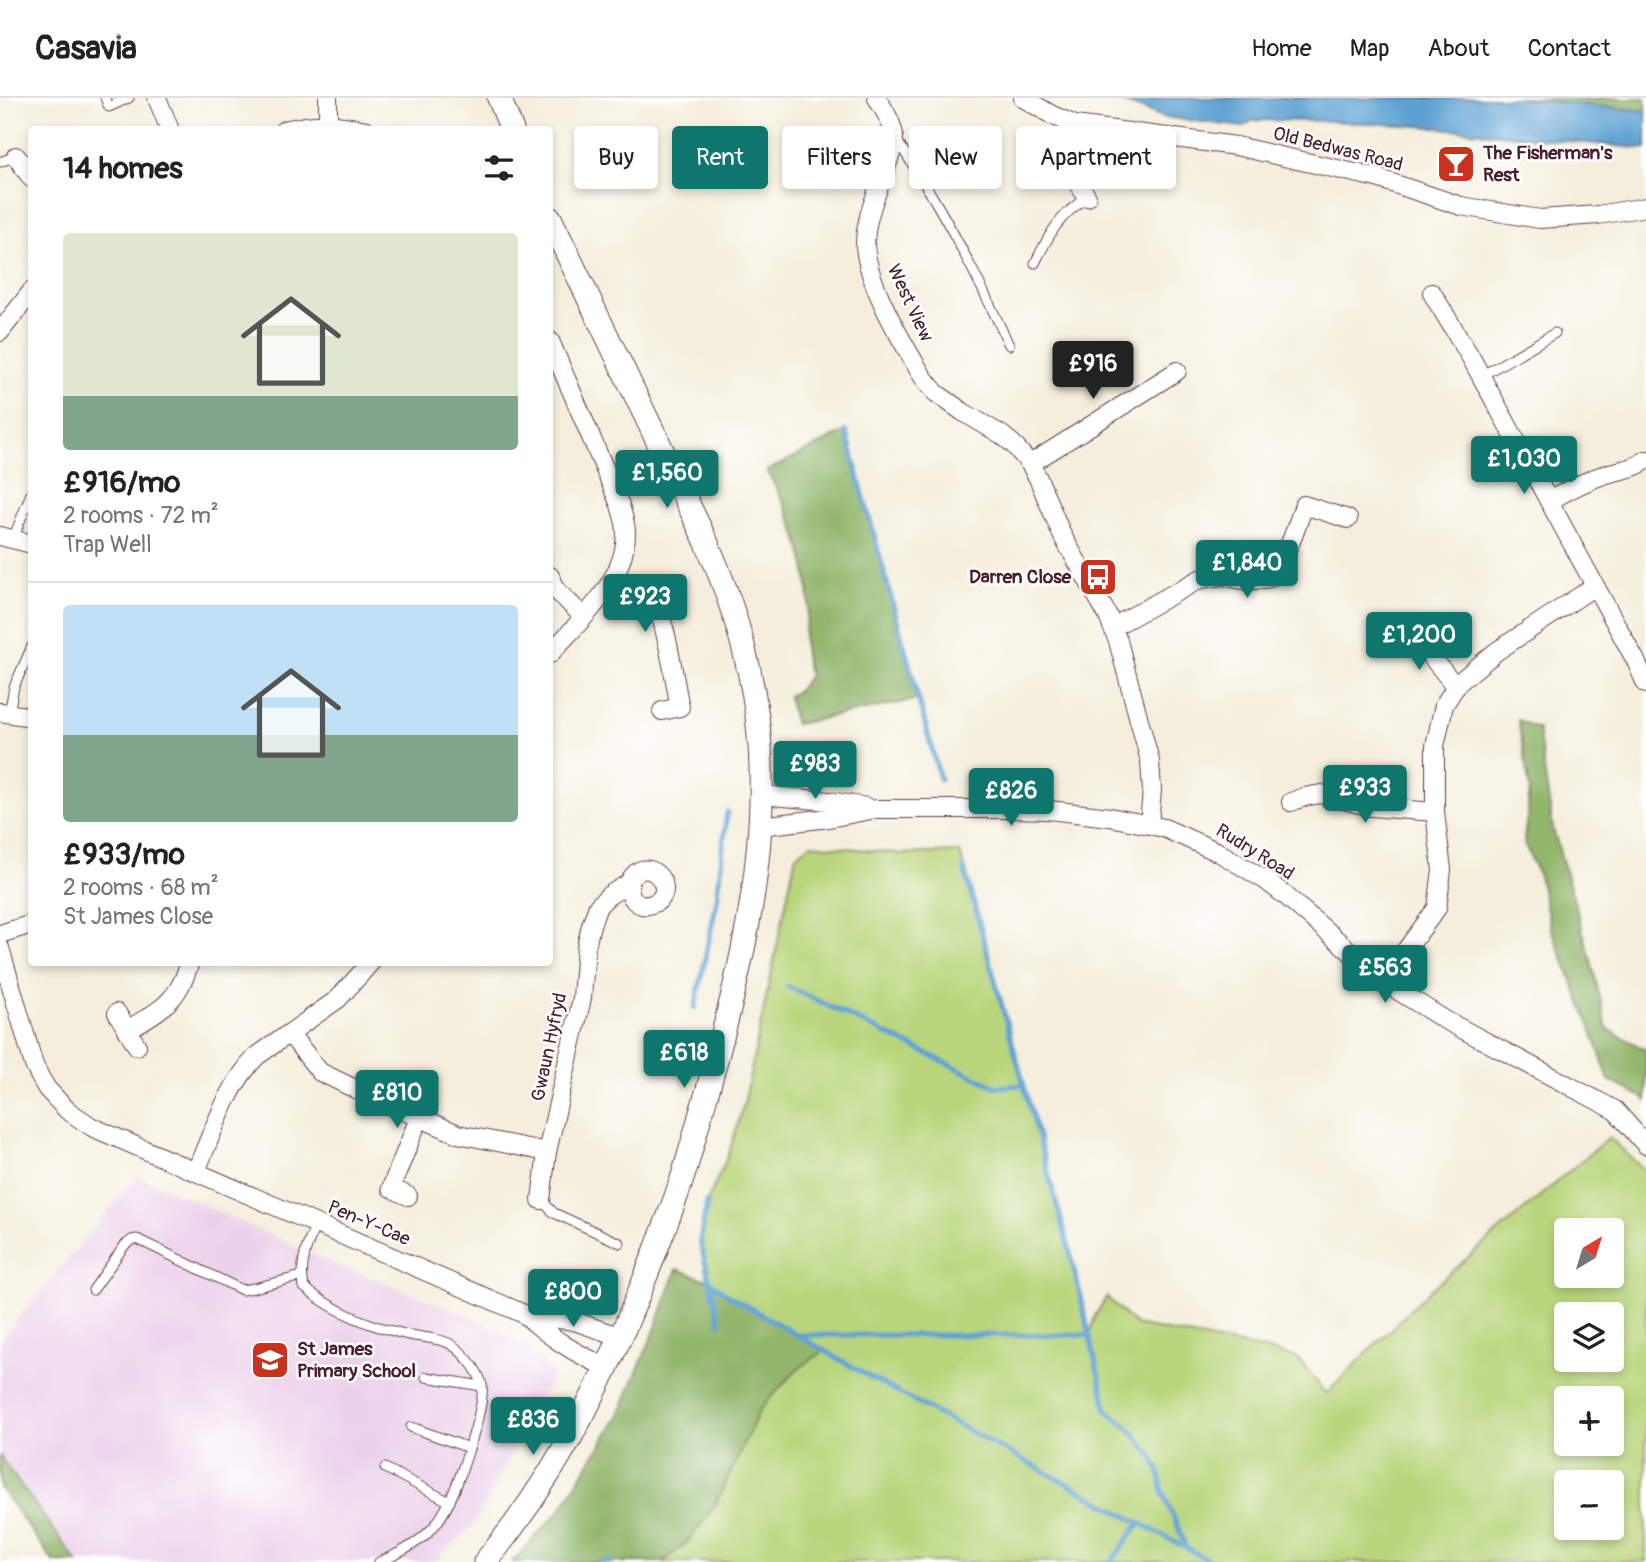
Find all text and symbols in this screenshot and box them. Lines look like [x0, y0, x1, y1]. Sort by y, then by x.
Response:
text: Casavia [35, 28, 137, 69]
text: Home [1251, 34, 1312, 63]
text: Map [1350, 34, 1390, 63]
text: About [1428, 34, 1490, 63]
text: Contact [1528, 34, 1611, 63]
street label: Old Bedwas Road [1271, 121, 1405, 177]
chip: Buy [574, 126, 658, 189]
chip: Rent [672, 126, 768, 189]
chip: Filters [782, 126, 895, 189]
chip: New [909, 126, 1002, 189]
chip: Apartment [1016, 126, 1176, 189]
place label: The Fisherman's Rest [1482, 141, 1613, 187]
bar icon: The Fisherman's Rest [1435, 143, 1477, 185]
icon: filters [480, 149, 518, 187]
text: 14 homes [63, 150, 183, 187]
street label: West View [882, 260, 938, 346]
icon: home [228, 278, 354, 404]
pin: £916 [1052, 342, 1134, 401]
text: £916 [1068, 349, 1118, 378]
pin: £1,030 [1467, 436, 1581, 496]
text: £1,030 [1487, 444, 1561, 473]
pin: £1,560 [610, 450, 724, 510]
text: £1,560 [631, 458, 703, 487]
text: £916/mo [63, 464, 180, 501]
text: 2 rooms · 72 m² [63, 501, 219, 530]
text: Trap Well [63, 530, 152, 559]
pin: £1,840 [1190, 540, 1304, 600]
text: £1,840 [1212, 548, 1282, 577]
bus stop icon: Darren Close [1077, 556, 1119, 598]
place label: Darren Close [969, 565, 1072, 589]
pin: £923 [604, 574, 686, 634]
text: £923 [619, 582, 671, 611]
pin: £1,200 [1362, 612, 1476, 672]
text: £1,200 [1382, 620, 1456, 649]
icon: home [228, 650, 354, 776]
pin: £983 [774, 742, 856, 801]
text: £983 [789, 749, 841, 778]
pin: £933 [1324, 766, 1406, 825]
pin: £826 [970, 768, 1052, 828]
text: £933 [1339, 773, 1391, 802]
text: £826 [985, 776, 1037, 805]
street label: Rudry Road [1211, 818, 1299, 886]
text: £933/mo [63, 836, 185, 873]
text: 2 rooms · 68 m² [63, 873, 219, 902]
text: St James Close [63, 902, 213, 931]
pin: £563 [1344, 946, 1426, 1005]
text: £563 [1358, 953, 1412, 982]
street label: Gwaun Hyfryd [526, 991, 572, 1103]
pin: £618 [643, 1030, 725, 1090]
text: £618 [660, 1038, 708, 1067]
pin: £810 [356, 1070, 438, 1130]
text: £810 [371, 1078, 423, 1107]
street label: Pen-Y-Cae [324, 1195, 414, 1251]
north arrow [1554, 1218, 1624, 1288]
map controls [1554, 1218, 1624, 1540]
pin: £800 [532, 1270, 614, 1329]
text: £800 [544, 1277, 602, 1306]
button: layers [1554, 1302, 1624, 1372]
place label: St James Primary School [297, 1337, 416, 1383]
school or university icon: St James Primary School [249, 1339, 291, 1381]
button: + [1554, 1386, 1624, 1456]
pin: £836 [492, 1398, 574, 1457]
text: £836 [507, 1405, 559, 1434]
button: − [1554, 1470, 1624, 1540]

